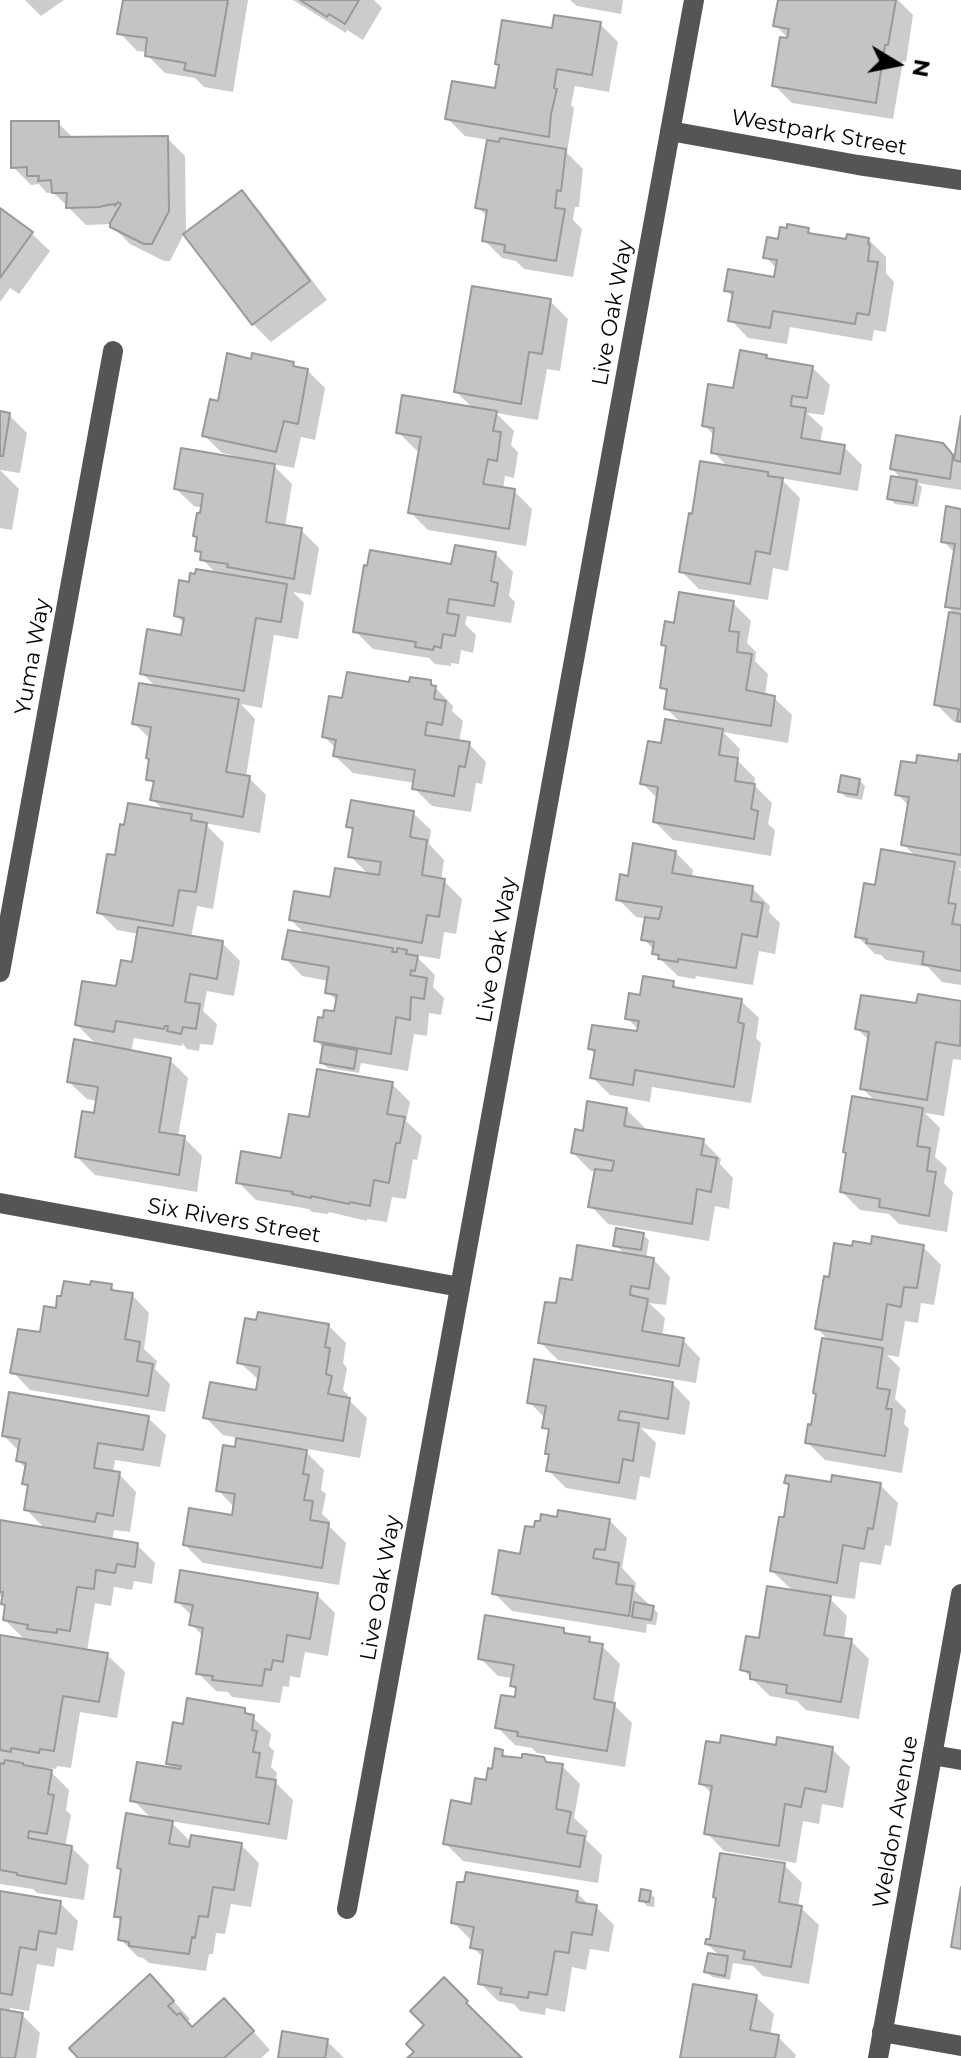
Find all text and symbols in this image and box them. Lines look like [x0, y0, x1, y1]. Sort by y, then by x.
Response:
north arrow [857, 24, 937, 104]
text: N [906, 57, 936, 79]
street label: Westpark Street [729, 105, 909, 161]
street label: Live Oak Way [587, 238, 639, 388]
street label: Yuma Way [10, 597, 56, 717]
street label: Live Oak Way [471, 875, 523, 1025]
street label: Six Rivers Street [145, 1193, 323, 1249]
street label: Live Oak Way [355, 1513, 407, 1663]
street label: Weldon Avenue [868, 1734, 924, 1910]

